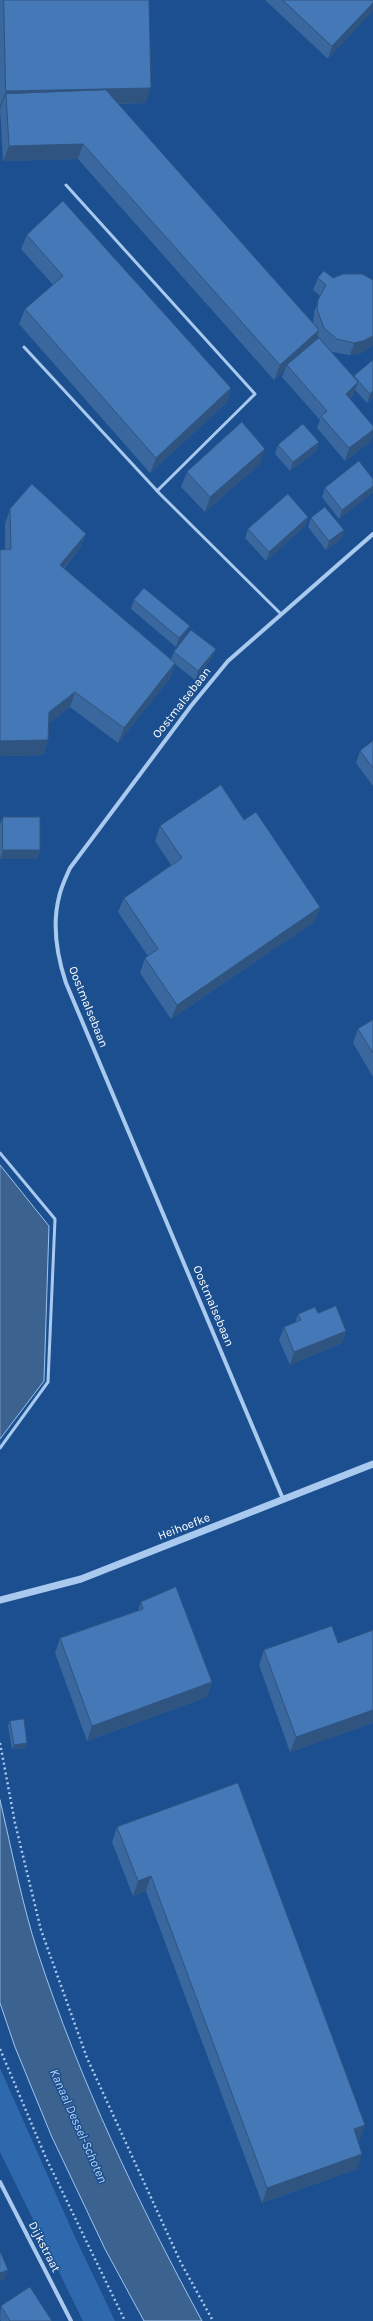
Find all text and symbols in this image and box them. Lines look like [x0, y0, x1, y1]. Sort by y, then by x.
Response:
street label: Oostmalsebaan [150, 665, 214, 741]
street label: Oostmalsebaan [65, 964, 111, 1050]
street label: Oostmalsebaan [190, 1263, 236, 1349]
street label: Heihoefke [156, 1510, 212, 1544]
water label: Kanaal Dessel-Schoten [46, 2066, 110, 2186]
street label: Dijkstraat [25, 2219, 63, 2275]

